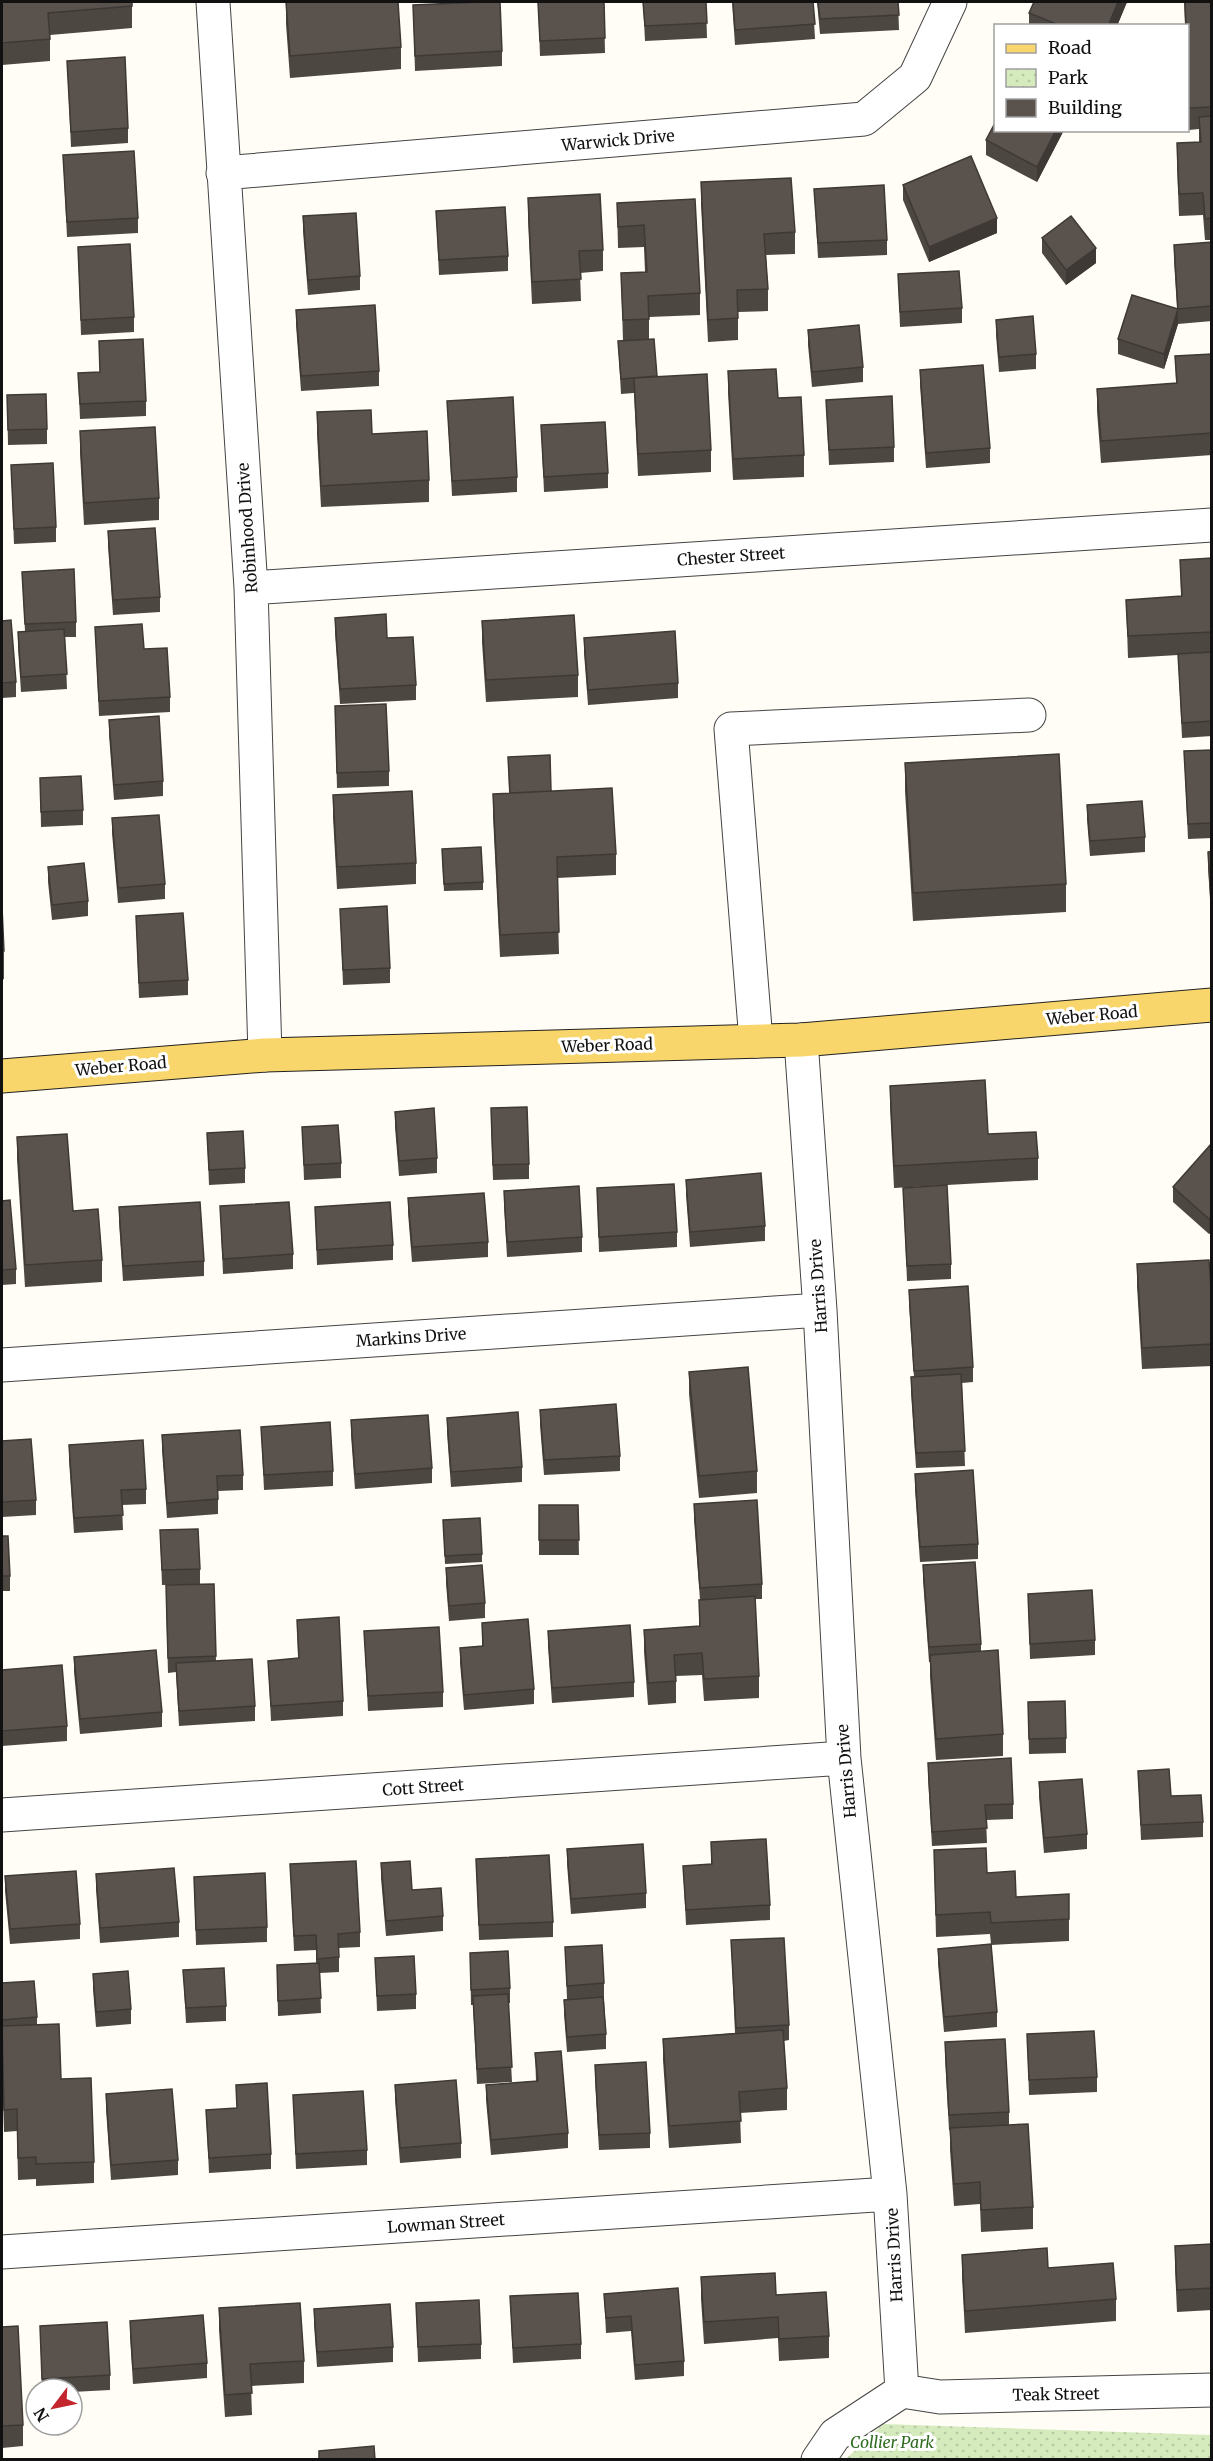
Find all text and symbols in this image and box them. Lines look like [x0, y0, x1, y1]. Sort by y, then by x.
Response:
legend [994, 24, 1189, 132]
text: Road [1048, 36, 1092, 59]
text: Park [1048, 66, 1089, 89]
text: Building [1048, 96, 1122, 119]
street label: Warwick Drive [560, 125, 675, 155]
street label: Robinhood Drive [232, 462, 262, 594]
street label: Chester Street [676, 542, 786, 570]
street label: Weber Road [1044, 1001, 1139, 1029]
street label: Weber Road [560, 1033, 654, 1057]
street label: Weber Road [73, 1052, 168, 1080]
street label: Harris Drive [805, 1238, 831, 1334]
street label: Markins Drive [355, 1323, 467, 1351]
street label: Harris Drive [832, 1723, 860, 1819]
street label: Cott Street [382, 1774, 465, 1800]
street label: Harris Drive [882, 2207, 906, 2303]
street label: Lowman Street [387, 2209, 506, 2237]
north arrow [24, 2377, 84, 2437]
street label: Teak Street [1012, 2383, 1101, 2405]
text: N [29, 2404, 53, 2426]
park label: Collier Park [850, 2432, 934, 2452]

